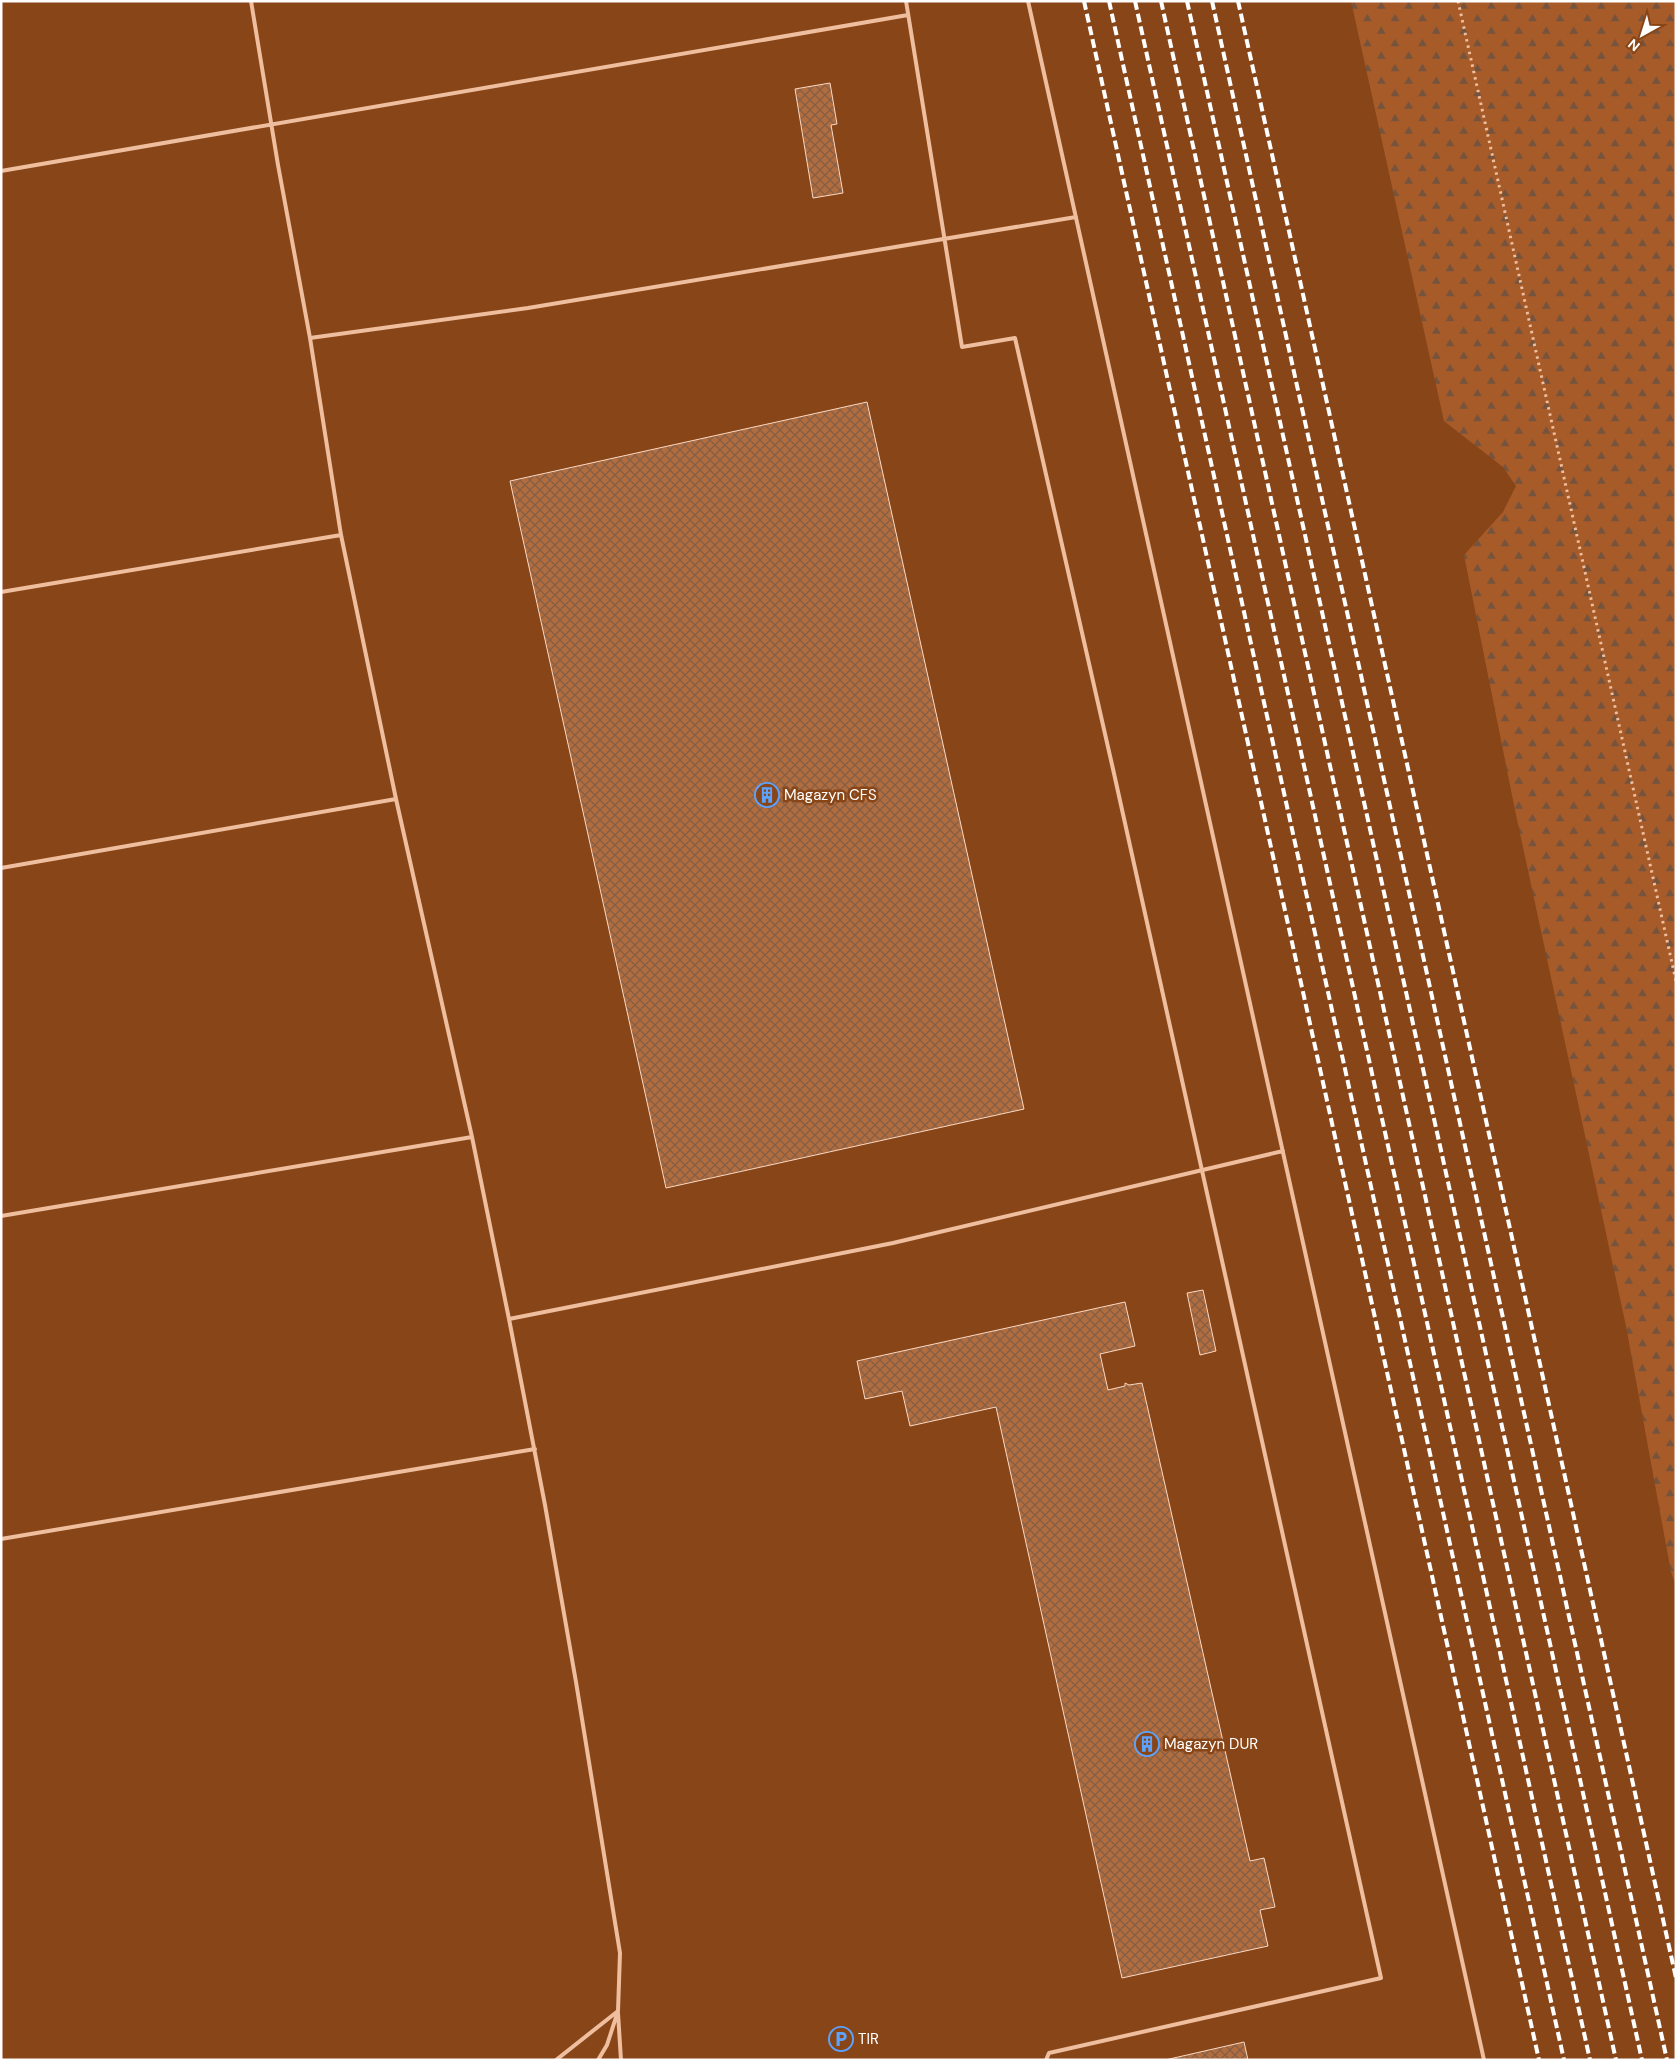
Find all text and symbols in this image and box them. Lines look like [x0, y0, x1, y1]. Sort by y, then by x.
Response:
north arrow [1617, 10, 1667, 60]
text: N [1624, 35, 1643, 55]
building icon: Magazyn CFS [754, 782, 780, 808]
place label: Magazyn CFS [784, 785, 877, 805]
building icon: Magazyn DUR [1134, 1731, 1160, 1757]
place label: Magazyn DUR [1164, 1734, 1258, 1754]
parking icon: TIR [828, 2026, 854, 2052]
place label: TIR [858, 2029, 879, 2049]

